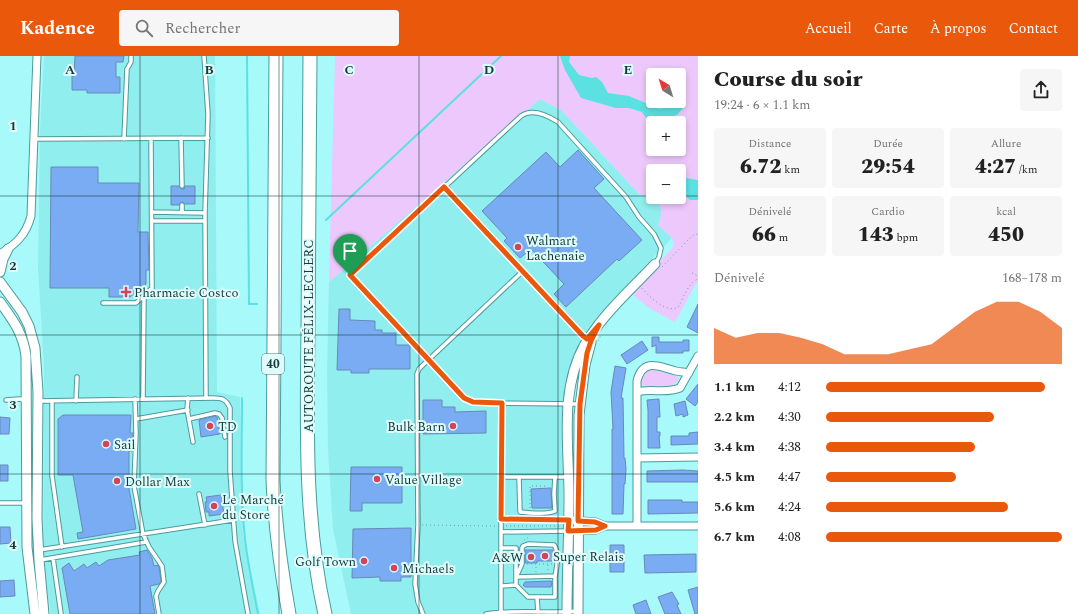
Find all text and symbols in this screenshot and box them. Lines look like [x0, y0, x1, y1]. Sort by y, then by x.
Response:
search box [119, 10, 399, 46]
text: Kadence [20, 14, 95, 43]
icon: search [133, 17, 155, 39]
text: Rechercher [165, 17, 240, 40]
text: Accueil [805, 18, 852, 39]
text: Carte [874, 18, 908, 39]
text: À propos [930, 18, 987, 39]
text: Contact [1009, 18, 1058, 39]
text: A [65, 60, 75, 80]
text: B [204, 60, 214, 80]
text: C [344, 60, 354, 80]
text: D [484, 60, 494, 80]
text: E [624, 60, 633, 80]
text: Course du soir [714, 63, 862, 96]
north arrow [646, 68, 686, 108]
map controls [646, 68, 686, 204]
button: share [1020, 69, 1062, 111]
text: 19:24 · 6 × 1.1 km [714, 95, 810, 115]
text: 1 [9, 116, 17, 136]
button: + [646, 116, 686, 156]
text: Distance [749, 135, 791, 152]
text: Durée [873, 135, 903, 152]
text: Allure [991, 135, 1021, 152]
text: 6.72 [740, 152, 782, 182]
text: 29:54 [861, 152, 915, 182]
text: 4:27 [975, 152, 1016, 182]
text: km [782, 161, 800, 178]
text: /km [1016, 161, 1037, 178]
button: − [646, 164, 686, 204]
text: Dénivelé [749, 203, 791, 220]
text: Cardio [871, 203, 905, 220]
text: kcal [996, 203, 1016, 220]
text: 66 [752, 220, 776, 250]
text: 143 [858, 220, 894, 250]
text: 450 [988, 220, 1024, 250]
text: m [776, 229, 788, 246]
text: bpm [894, 229, 918, 246]
place label: Walmart Lachenaie [526, 231, 585, 266]
pin [333, 234, 367, 275]
street label: AUTOROUTE FÉLIX-LECLERC [299, 239, 319, 433]
icon: arrive [339, 240, 361, 262]
marker: Walmart Lachenaie [513, 242, 523, 252]
text: 2 [9, 256, 17, 276]
text: Dénivelé [714, 268, 765, 288]
text: 168–178 m [1002, 268, 1062, 288]
place label: Pharmacie Costco [134, 283, 238, 303]
marker: Pharmacie Costco [121, 287, 131, 297]
road number: 40 [262, 354, 284, 374]
text: 1.1 km [714, 377, 755, 397]
text: 4:12 [778, 377, 801, 397]
text: 3 [9, 395, 17, 415]
text: 2.2 km [714, 407, 755, 427]
text: 4:30 [778, 407, 801, 427]
place label: TD [218, 417, 237, 437]
place label: Bulk Barn [387, 417, 445, 437]
marker: TD [205, 421, 215, 431]
marker: Bulk Barn [448, 421, 458, 431]
place label: Sail [114, 435, 136, 455]
text: 3.4 km [714, 437, 755, 457]
text: 4:38 [778, 437, 801, 457]
marker: Sail [101, 439, 111, 449]
text: 4.5 km [714, 467, 755, 487]
text: 4:47 [778, 467, 801, 487]
place label: Value Village [385, 470, 462, 490]
place label: Dollar Max [125, 472, 190, 492]
marker: Value Village [372, 474, 382, 484]
marker: Dollar Max [112, 476, 122, 486]
place label: Le Marché du Store [222, 490, 284, 525]
text: 5.6 km [714, 497, 755, 517]
text: 4:24 [778, 497, 801, 517]
marker: Le Marché du Store [209, 501, 219, 511]
text: 6.7 km [714, 527, 755, 547]
text: 4:08 [778, 527, 801, 547]
text: 4 [9, 535, 17, 555]
place label: Super Relais [553, 547, 624, 567]
place label: A&W [491, 548, 523, 568]
marker: Super Relais [540, 551, 550, 561]
place label: Golf Town [295, 552, 356, 572]
marker: A&W [526, 552, 536, 562]
marker: Golf Town [359, 556, 369, 566]
place label: Michaels [402, 559, 454, 579]
marker: Michaels [389, 563, 399, 573]

